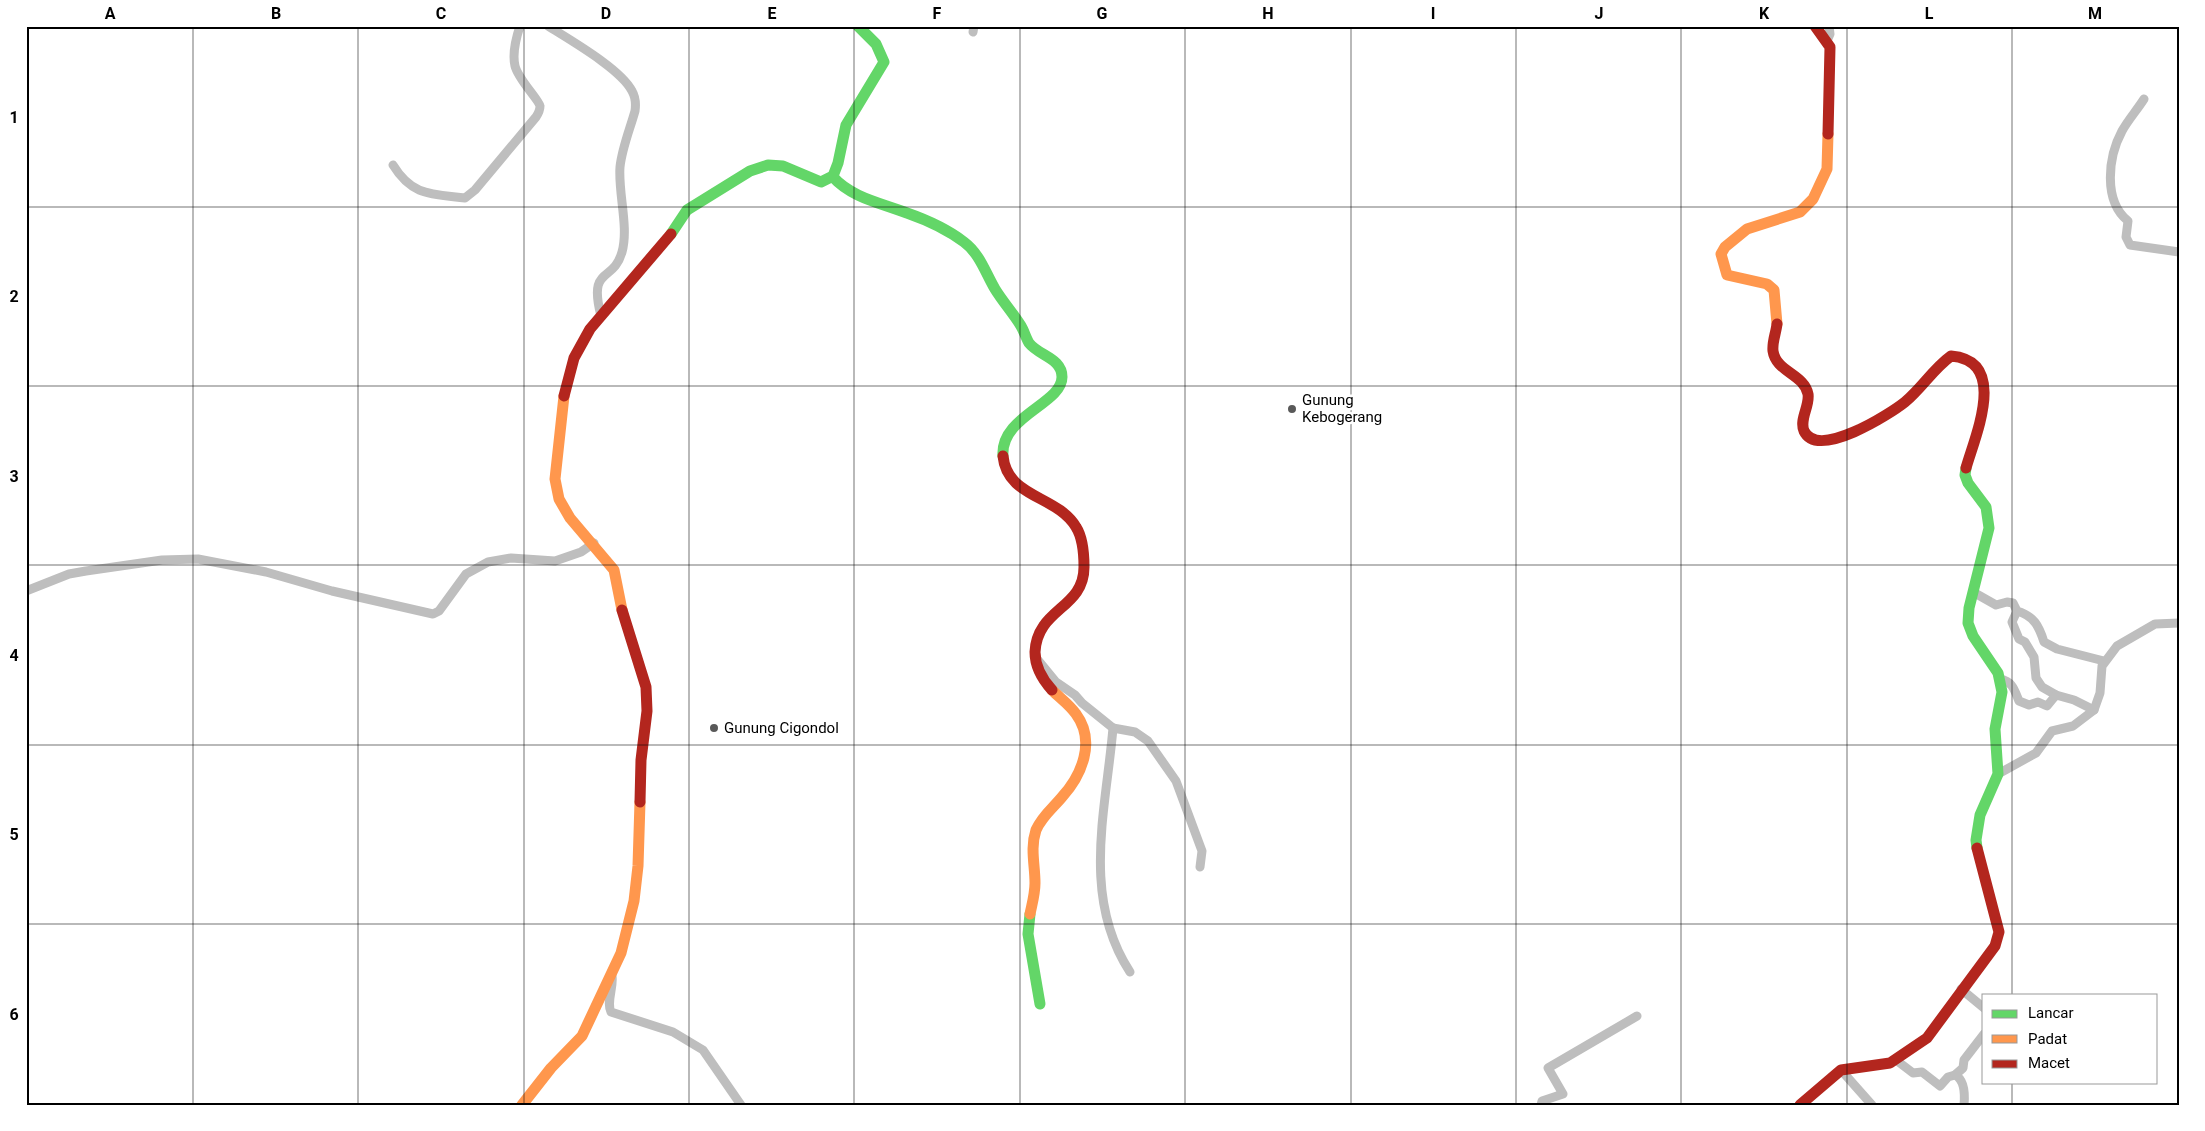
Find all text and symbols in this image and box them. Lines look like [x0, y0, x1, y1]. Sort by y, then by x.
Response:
text: A [105, 4, 116, 23]
text: B [271, 4, 281, 23]
text: C [436, 4, 446, 23]
text: D [601, 4, 611, 23]
text: E [768, 4, 777, 23]
text: F [933, 4, 942, 23]
text: G [1097, 4, 1108, 23]
text: H [1262, 4, 1274, 23]
text: I [1431, 4, 1435, 23]
text: J [1595, 4, 1603, 23]
text: K [1759, 4, 1770, 23]
text: L [1925, 4, 1934, 23]
text: M [2088, 4, 2102, 23]
text: 1 [9, 108, 19, 127]
text: 2 [9, 287, 19, 306]
place label: Gunung Kebogerang [1302, 391, 1382, 426]
marker: Gunung Kebogerang [1286, 403, 1298, 415]
text: 3 [9, 467, 19, 486]
text: 4 [9, 646, 19, 665]
place label: Gunung Cigondol [724, 719, 839, 737]
marker: Gunung Cigondol [708, 722, 720, 734]
text: 5 [9, 825, 19, 844]
legend [1982, 994, 2158, 1084]
text: Lancar [2028, 1004, 2074, 1022]
text: 6 [9, 1005, 19, 1024]
text: Padat [2028, 1030, 2067, 1048]
text: Macet [2028, 1054, 2070, 1072]

